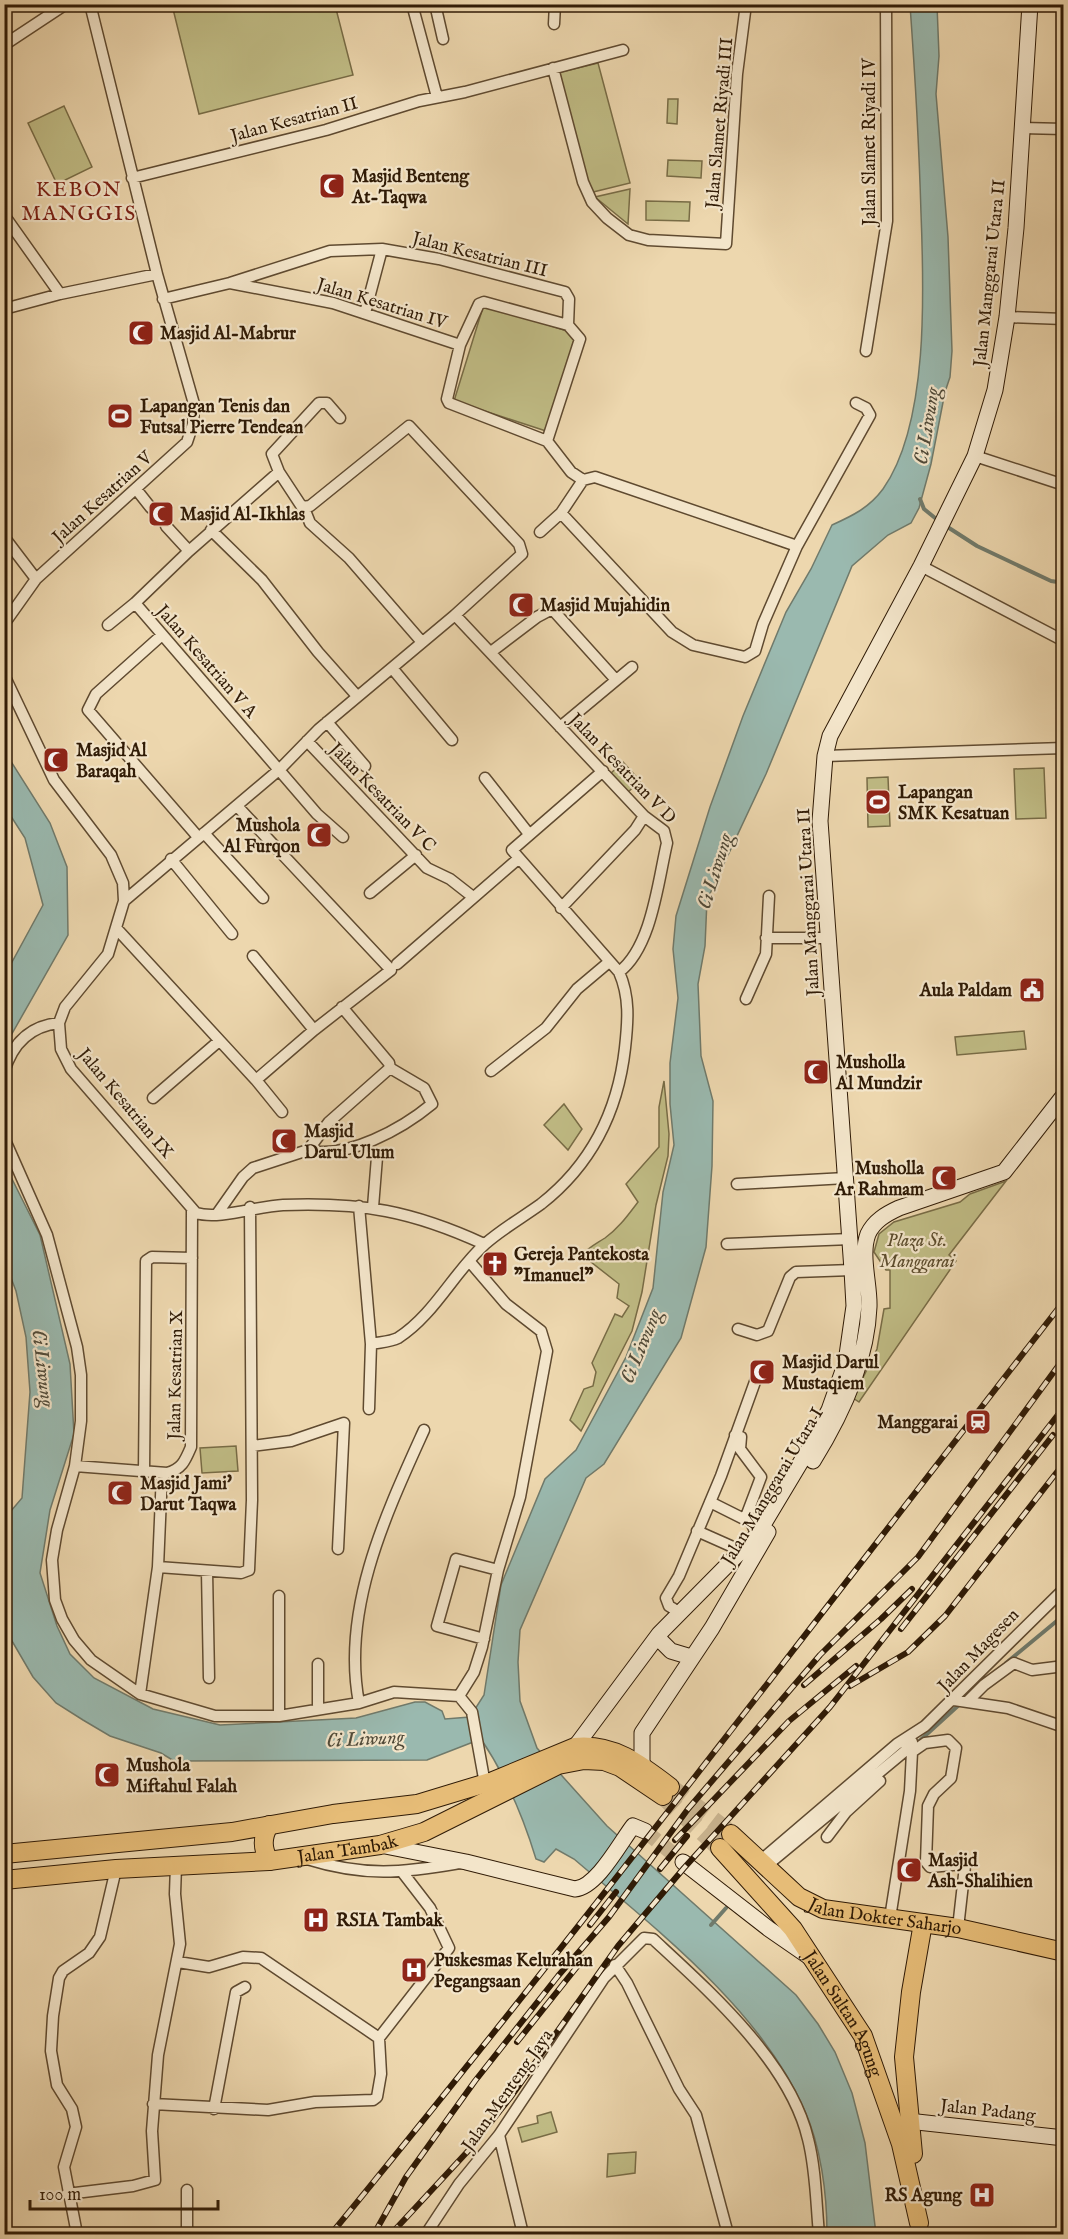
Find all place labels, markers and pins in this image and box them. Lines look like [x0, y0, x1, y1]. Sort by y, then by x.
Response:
place label: Masjid Benteng At-Taqwa [351, 166, 470, 210]
mosque icon: Masjid Benteng At-Taqwa [317, 171, 347, 201]
mosque icon: Masjid Al-Mabrur [126, 318, 156, 348]
place label: Masjid Al-Mabrur [160, 323, 296, 346]
place label: Lapangan Tenis dan Futsal Pierre Tendean [140, 396, 304, 440]
sports icon: Lapangan Tenis dan Futsal Pierre Tendean [105, 401, 135, 431]
mosque icon: Masjid Al-Ikhlas [146, 499, 176, 529]
place label: Masjid Al-Ikhlas [180, 504, 306, 527]
mosque icon: Masjid Mujahidin [506, 590, 536, 620]
place label: Masjid Mujahidin [540, 595, 670, 618]
place label: Masjid Al Baraqah [76, 740, 148, 784]
mosque icon: Masjid Al Baraqah [41, 745, 71, 775]
place label: Lapangan SMK Kesatuan [898, 782, 1010, 826]
sports icon: Lapangan SMK Kesatuan [863, 787, 893, 817]
place label: Mushola Al Furqon [223, 815, 301, 859]
mosque icon: Mushola Al Furqon [304, 820, 334, 850]
public building icon: Aula Paldam [1017, 975, 1047, 1005]
place label: Aula Paldam [919, 980, 1012, 1003]
place label: Musholla Al Mundzir [835, 1052, 922, 1096]
mosque icon: Musholla Al Mundzir [801, 1057, 831, 1087]
place label: Masjid Darul Ulum [304, 1121, 395, 1165]
mosque icon: Masjid Darul Ulum [269, 1126, 299, 1156]
place label: Musholla Ar Rahmam [834, 1158, 925, 1202]
mosque icon: Musholla Ar Rahmam [929, 1163, 959, 1193]
place label: Gereja Pantekosta "Imanuel" [514, 1244, 650, 1288]
church icon: Gereja Pantekosta "Imanuel" [480, 1249, 510, 1279]
place label: Masjid Darul Mustaqiem [782, 1352, 880, 1396]
mosque icon: Masjid Darul Mustaqiem [747, 1357, 777, 1387]
station icon: Manggarai [963, 1407, 993, 1437]
place label: Manggarai [877, 1412, 958, 1435]
place label: Masjid Jami' Darut Taqwa [140, 1473, 238, 1517]
mosque icon: Masjid Jami' Darut Taqwa [105, 1478, 135, 1508]
place label: Mushola Miftahul Falah [126, 1755, 238, 1799]
mosque icon: Mushola Miftahul Falah [92, 1760, 122, 1790]
place label: Masjid Ash-Shalihien [927, 1850, 1033, 1894]
mosque icon: Masjid Ash-Shalihien [894, 1855, 924, 1885]
hospital icon: RSIA Tambak [301, 1905, 331, 1935]
place label: RSIA Tambak [336, 1910, 444, 1933]
place label: Puskesmas Kelurahan Pegangsaan [434, 1950, 593, 1994]
hospital icon: Puskesmas Kelurahan Pegangsaan [399, 1955, 429, 1985]
hospital icon: RS Agung [967, 2180, 997, 2210]
place label: RS Agung [885, 2185, 963, 2208]

